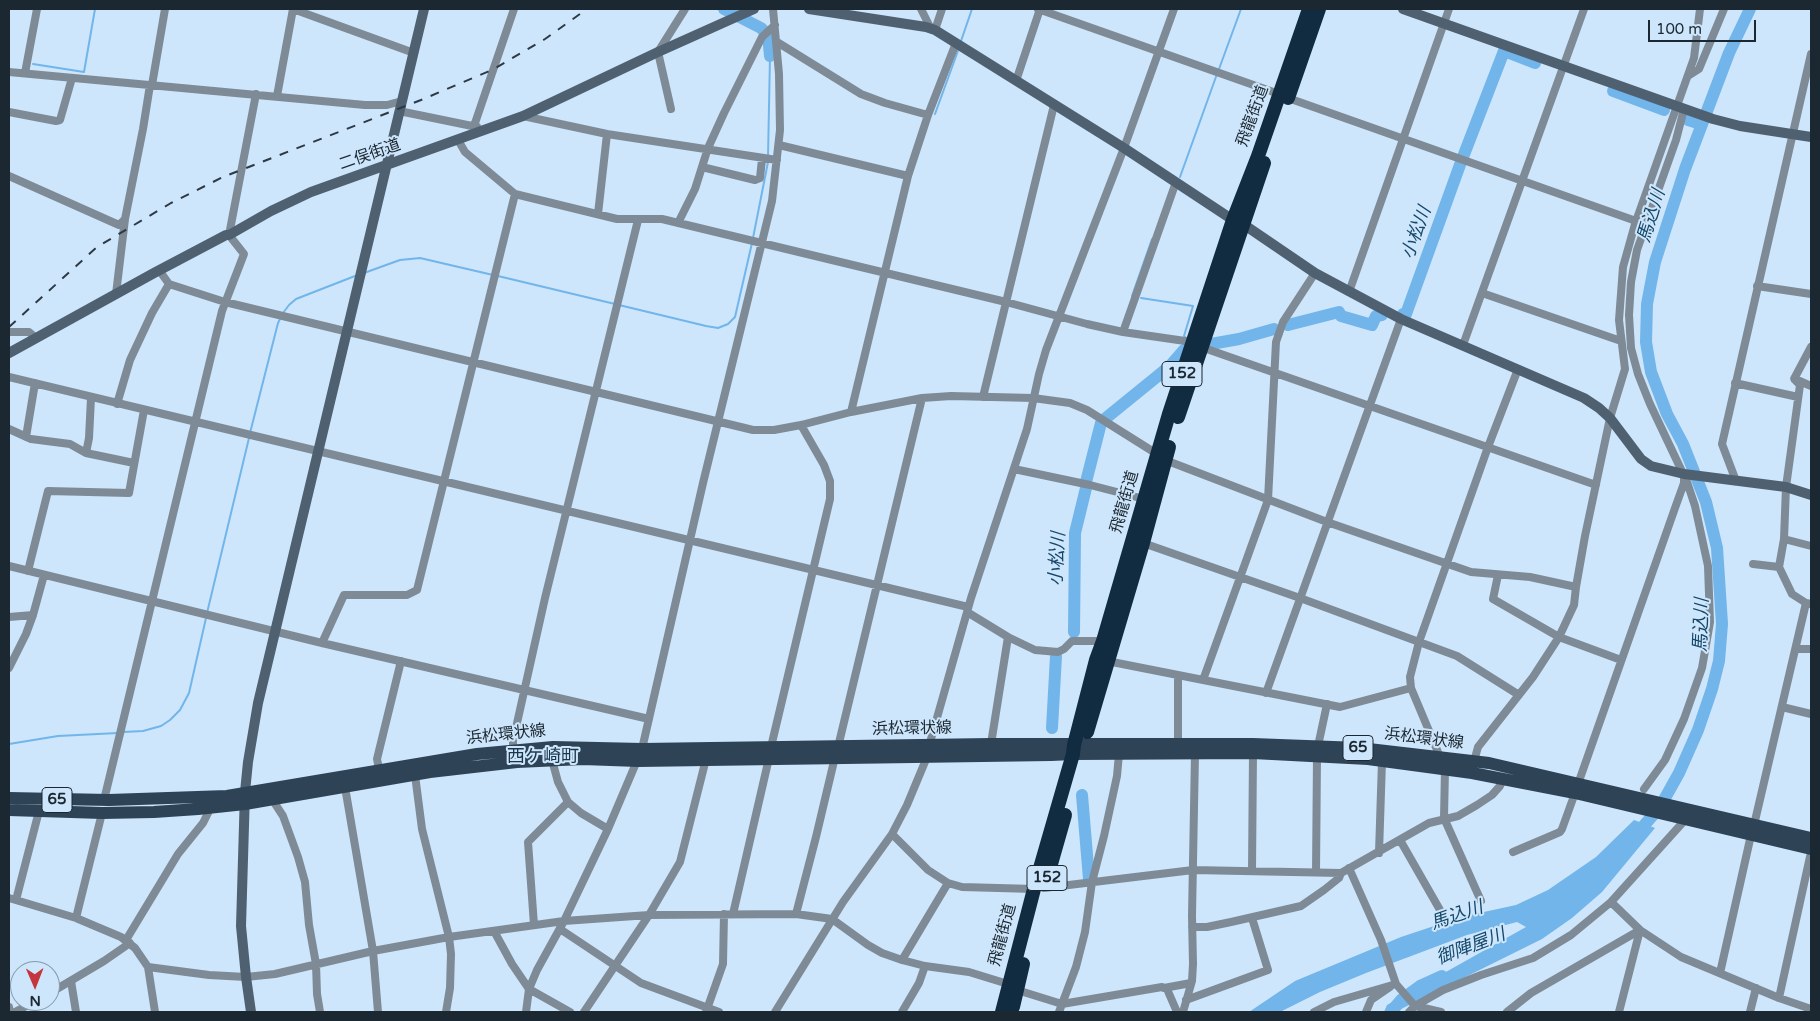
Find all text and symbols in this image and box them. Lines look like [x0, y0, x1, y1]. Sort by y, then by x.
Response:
scale bar [1650, 10, 1758, 42]
text: 100 m [1656, 20, 1702, 38]
street label: 飛龍街道 [1233, 83, 1273, 149]
street label: 二俣街道 [337, 136, 403, 174]
water label: 馬込川 [1634, 187, 1670, 245]
water label: 小松川 [1398, 204, 1436, 262]
road number: 152 [1162, 362, 1202, 386]
street label: 飛龍街道 [1107, 469, 1143, 535]
water label: 小松川 [1046, 531, 1070, 587]
water label: 馬込川 [1690, 598, 1714, 652]
street label: 浜松環状線 [872, 719, 952, 739]
street label: 浜松環状線 [465, 721, 547, 749]
street label: 浜松環状線 [1383, 725, 1465, 753]
road number: 65 [1343, 736, 1373, 760]
district label: 西ケ崎町 [507, 746, 579, 768]
road number: 65 [42, 788, 72, 812]
road number: 152 [1027, 866, 1067, 890]
water label: 馬込川 [1428, 897, 1486, 935]
street label: 飛龍街道 [985, 902, 1021, 968]
water label: 御陣屋川 [1434, 924, 1508, 970]
north arrow [10, 961, 60, 1011]
text: N [29, 992, 41, 1009]

